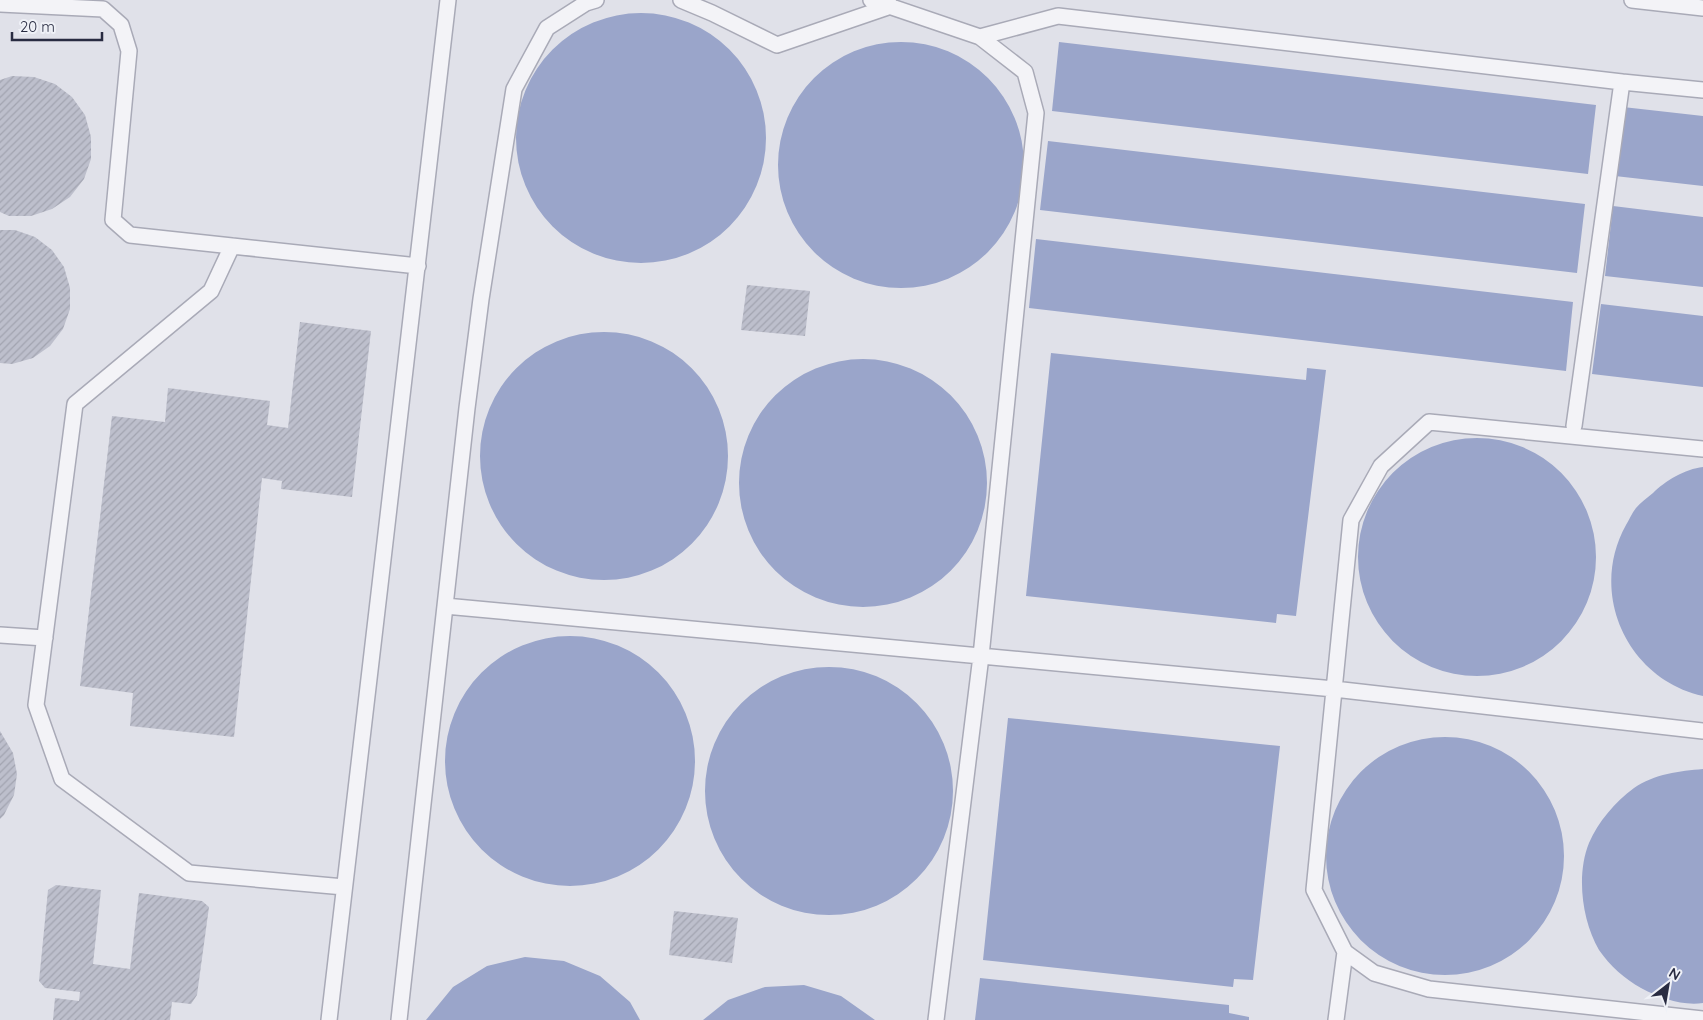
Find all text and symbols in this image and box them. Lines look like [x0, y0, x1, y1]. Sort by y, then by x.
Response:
scale bar [12, 10, 102, 42]
text: 20 m [20, 17, 55, 36]
north arrow [1643, 960, 1693, 1010]
text: N [1666, 963, 1684, 984]

